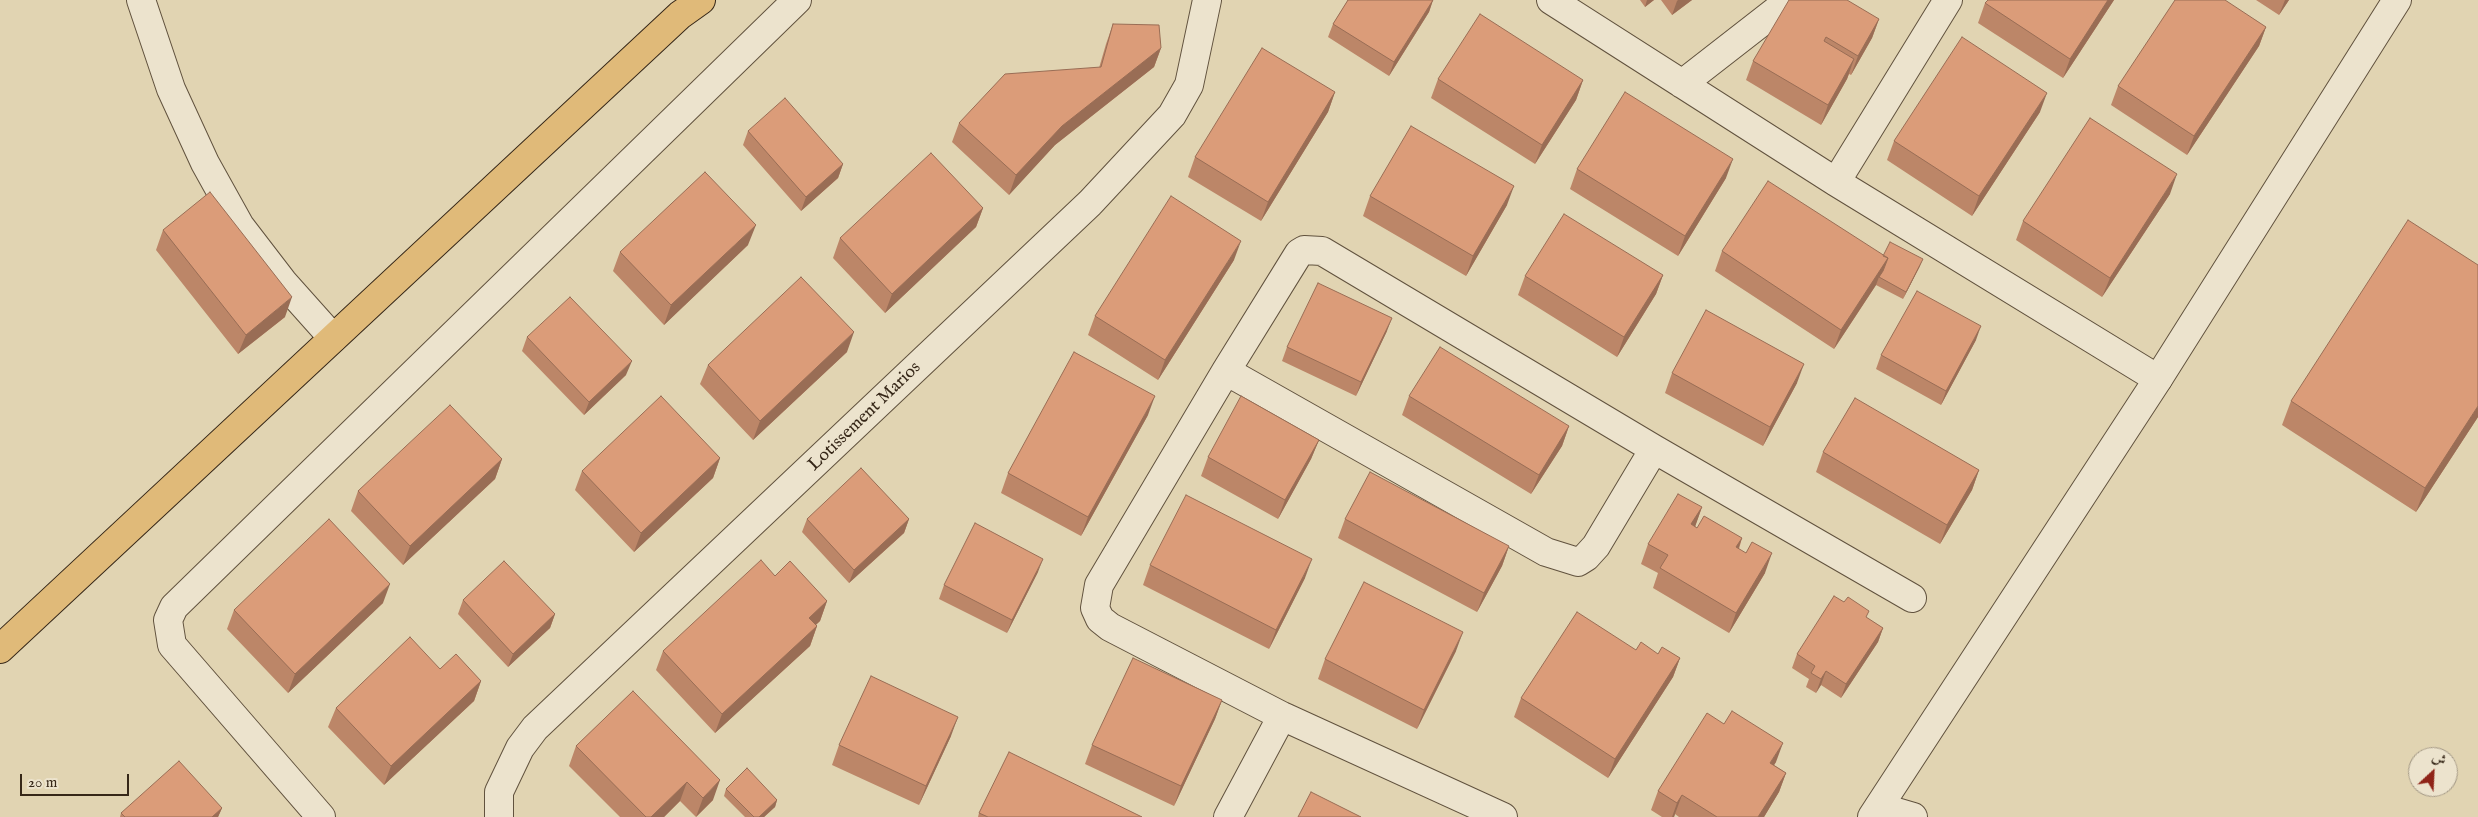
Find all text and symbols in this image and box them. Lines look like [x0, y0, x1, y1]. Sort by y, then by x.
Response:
street label: Lotissement Marios [804, 358, 926, 476]
north arrow [2408, 747, 2458, 797]
text: ش [2429, 748, 2449, 770]
scale bar [22, 764, 131, 796]
text: 20 m [28, 773, 57, 792]

